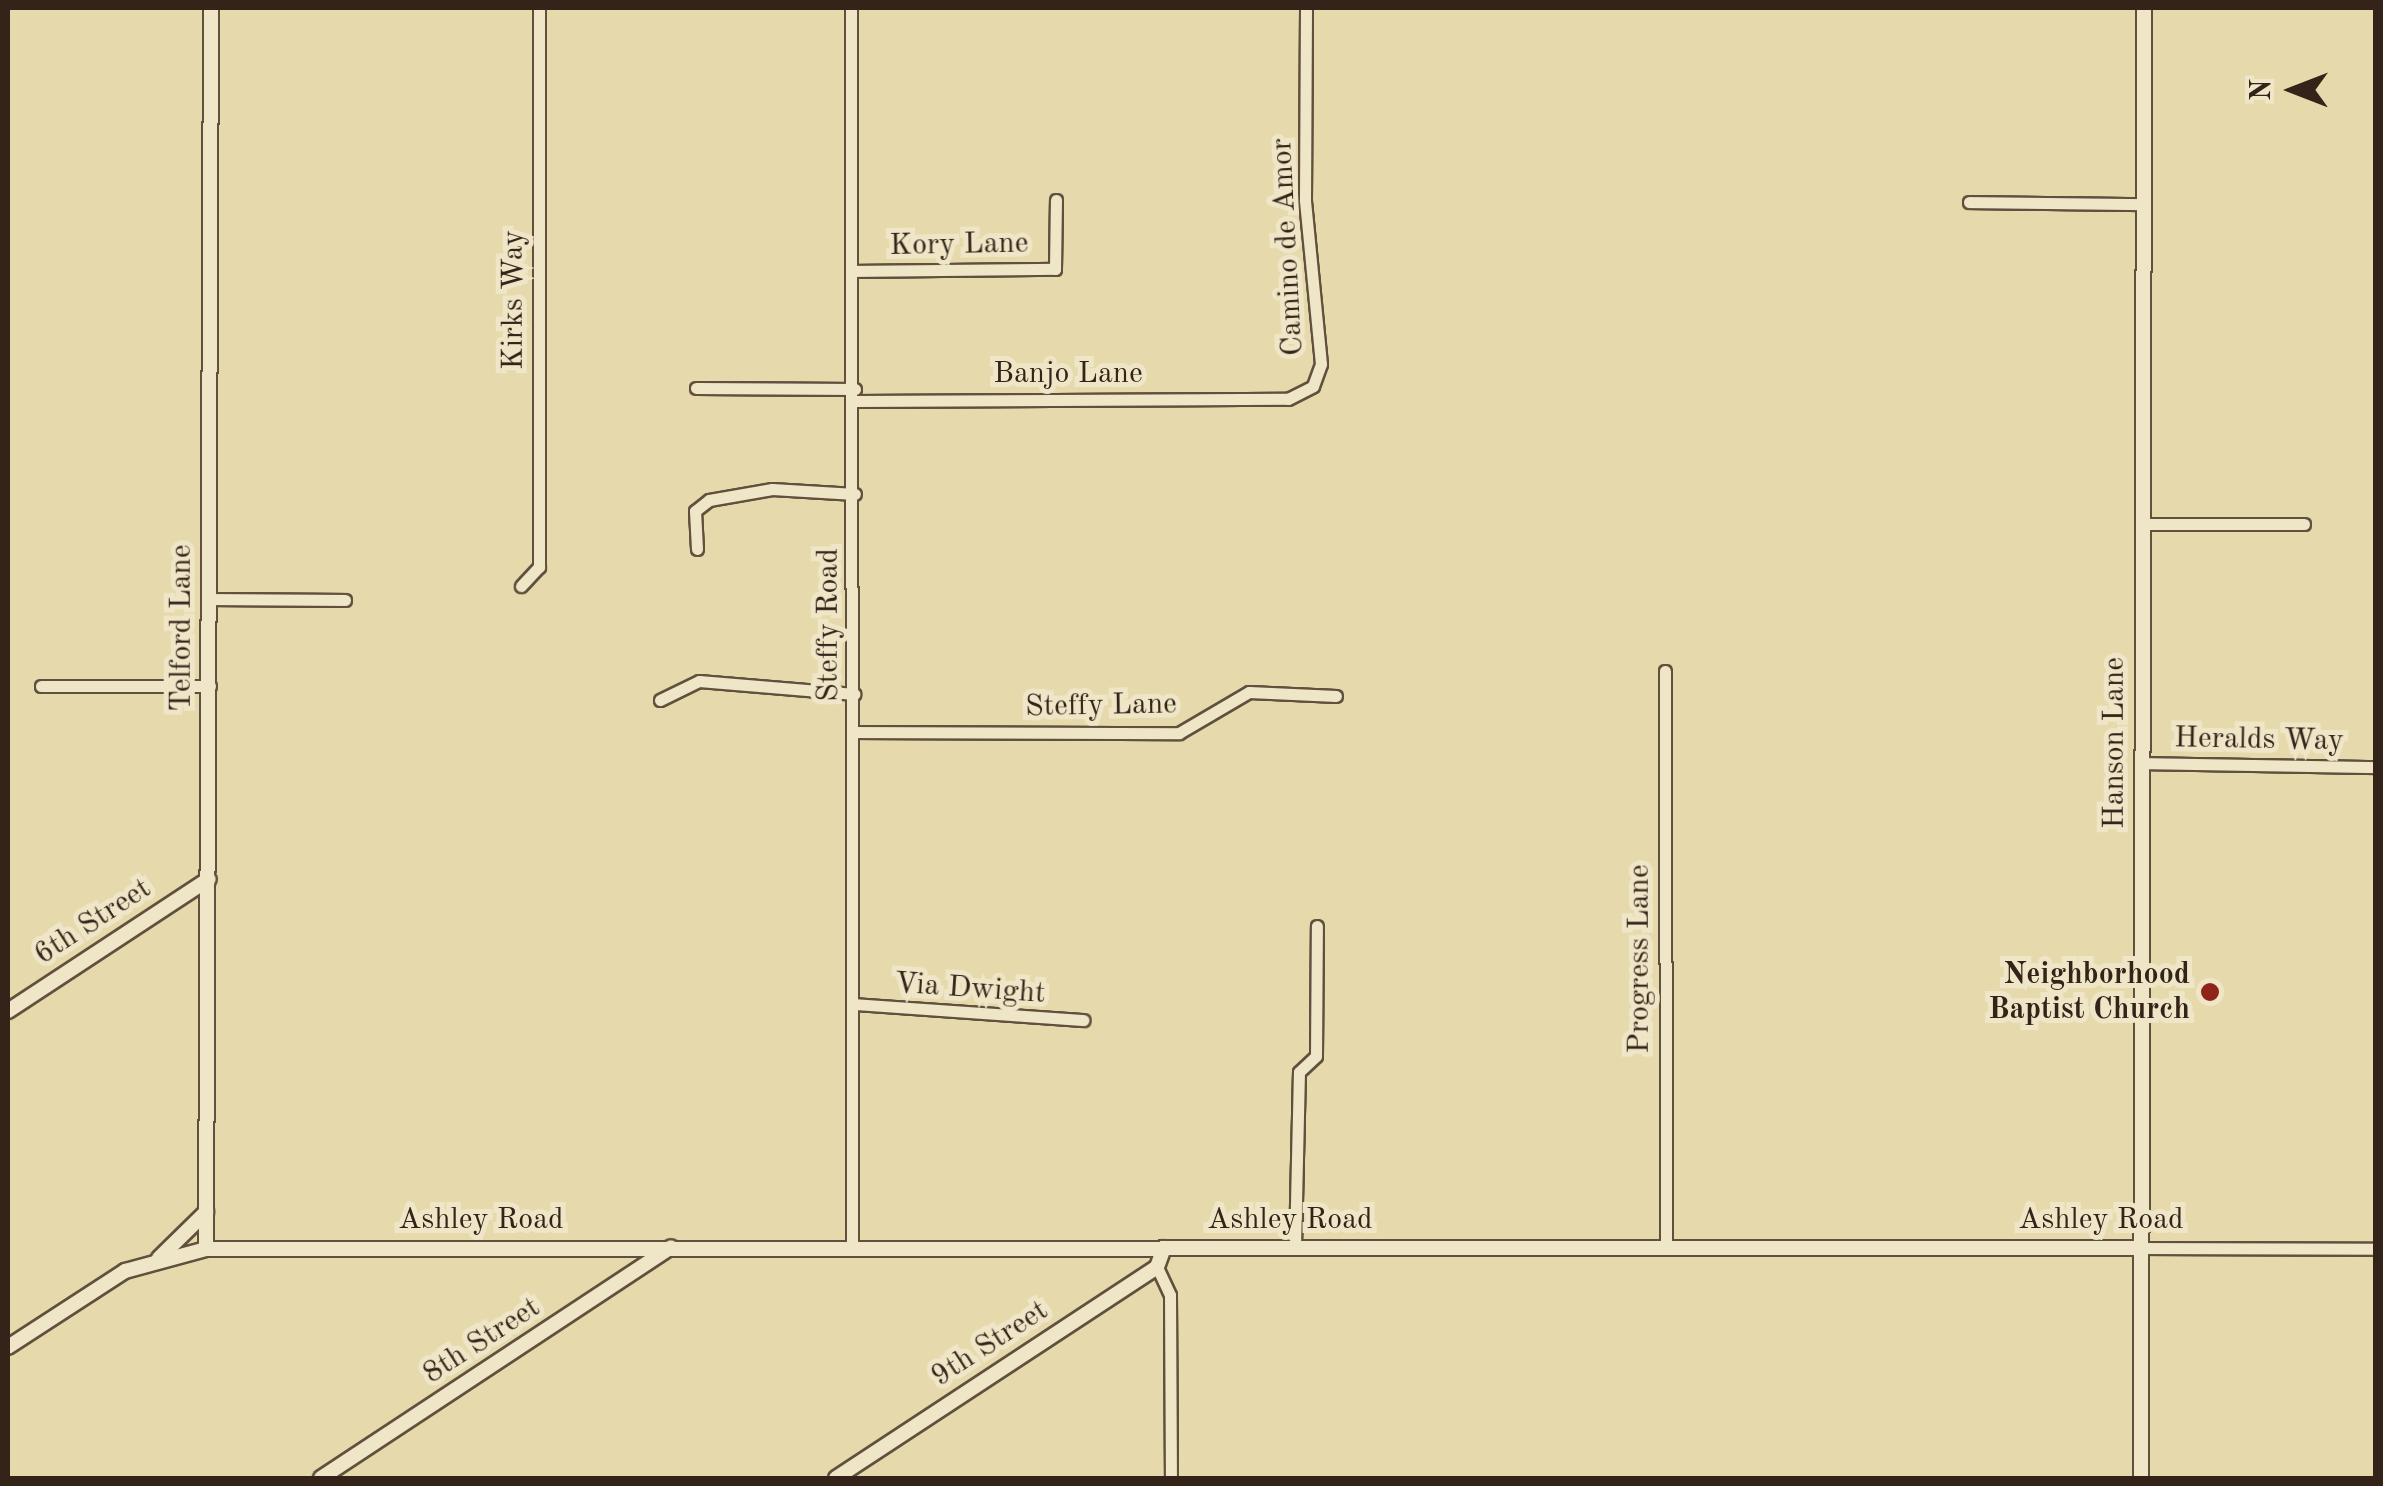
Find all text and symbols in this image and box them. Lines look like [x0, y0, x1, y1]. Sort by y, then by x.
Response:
north arrow [2243, 40, 2343, 140]
text: N [2249, 79, 2277, 101]
street label: Camino de Amor [1264, 137, 1312, 357]
street label: Kory Lane [889, 226, 1029, 264]
street label: Kirks Way [496, 230, 532, 370]
street label: Banjo Lane [993, 356, 1143, 392]
street label: Telford Lane [164, 544, 200, 712]
street label: Steffy Road [811, 548, 847, 702]
street label: Hanson Lane [2097, 657, 2133, 829]
street label: Steffy Lane [1025, 687, 1177, 725]
street label: Heralds Way [2174, 721, 2344, 759]
street label: Progress Lane [1622, 864, 1658, 1054]
street label: 6th Street [28, 871, 158, 973]
place label: Neighborhood Baptist Church [1988, 957, 2190, 1028]
street label: Via Dwight [893, 966, 1047, 1012]
marker: Neighborhood Baptist Church [2199, 981, 2221, 1003]
street label: Ashley Road [398, 1202, 564, 1238]
street label: Ashley Road [1207, 1202, 1373, 1238]
street label: Ashley Road [2018, 1202, 2184, 1238]
street label: 8th Street [417, 1290, 547, 1392]
street label: 9th Street [925, 1293, 1055, 1395]

